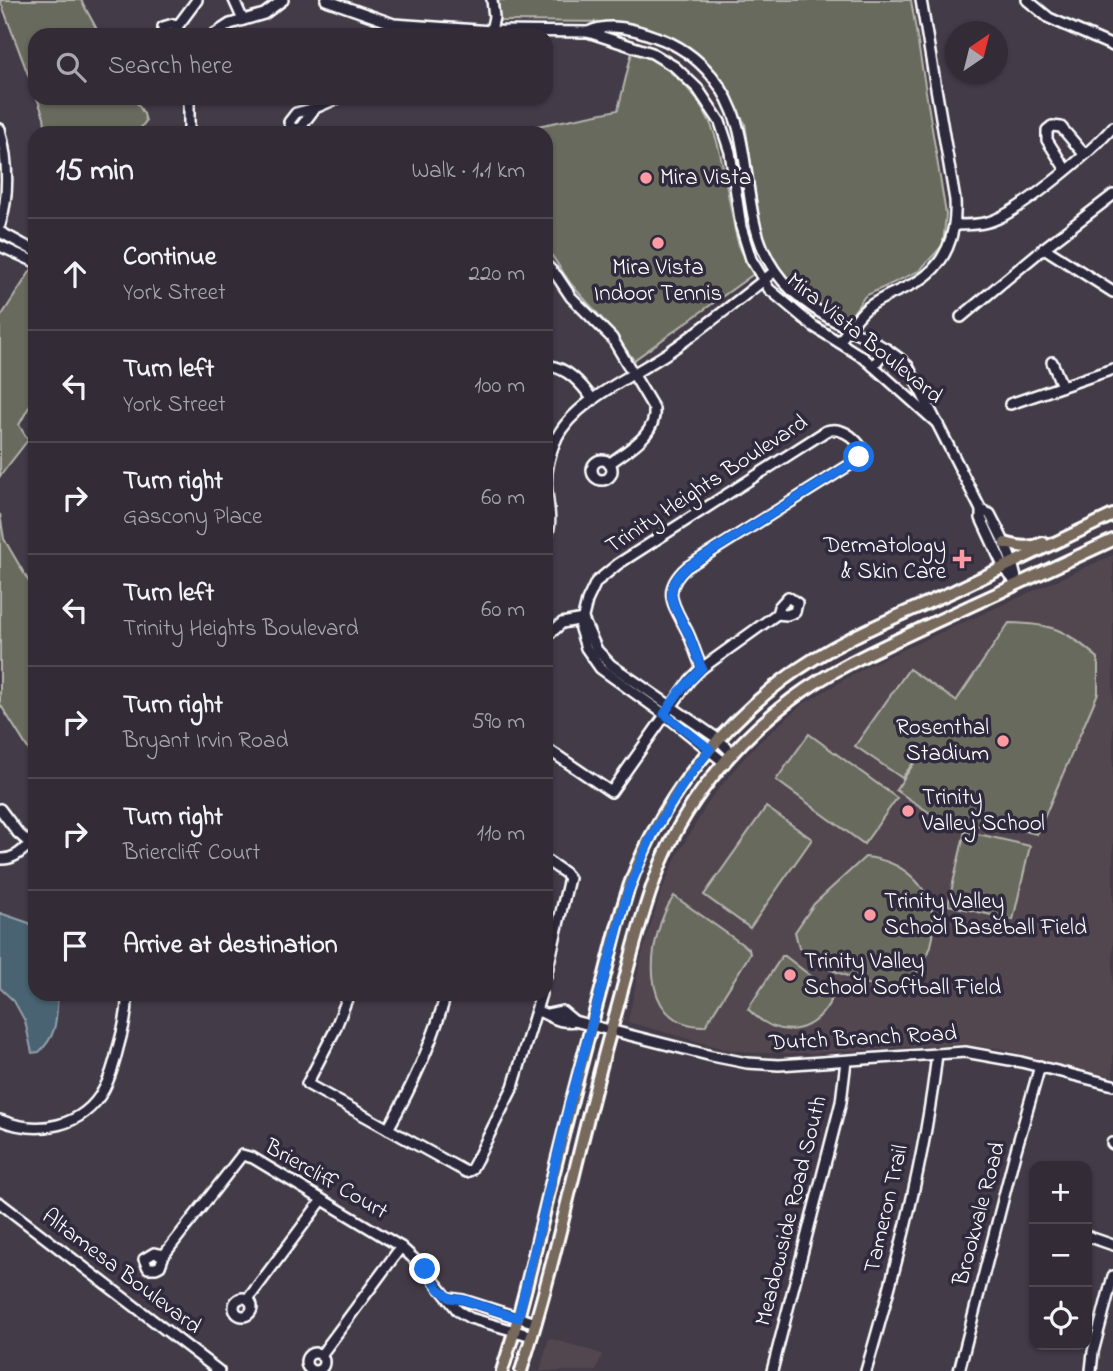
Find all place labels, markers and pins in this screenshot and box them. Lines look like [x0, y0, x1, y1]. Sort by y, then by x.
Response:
place label: Mira Vista [660, 162, 751, 195]
marker: Mira Vista [638, 170, 654, 186]
marker: Mira Vista Indoor Tennis [650, 235, 666, 251]
place label: Mira Vista Indoor Tennis [594, 252, 722, 311]
place label: Dermatology & Skin Care [822, 530, 947, 589]
marker: Dermatology & Skin Care [952, 549, 972, 569]
place label: Rosenthal Stadium [896, 712, 989, 771]
marker: Rosenthal Stadium [995, 733, 1011, 749]
place label: Trinity Valley School [921, 782, 1045, 843]
marker: Trinity Valley School [900, 803, 916, 819]
place label: Trinity Valley School Baseball Field [884, 886, 1087, 945]
marker: Trinity Valley School Baseball Field [862, 907, 878, 923]
place label: Trinity Valley School Softball Field [804, 946, 1001, 1005]
marker: Trinity Valley School Softball Field [782, 967, 798, 983]

